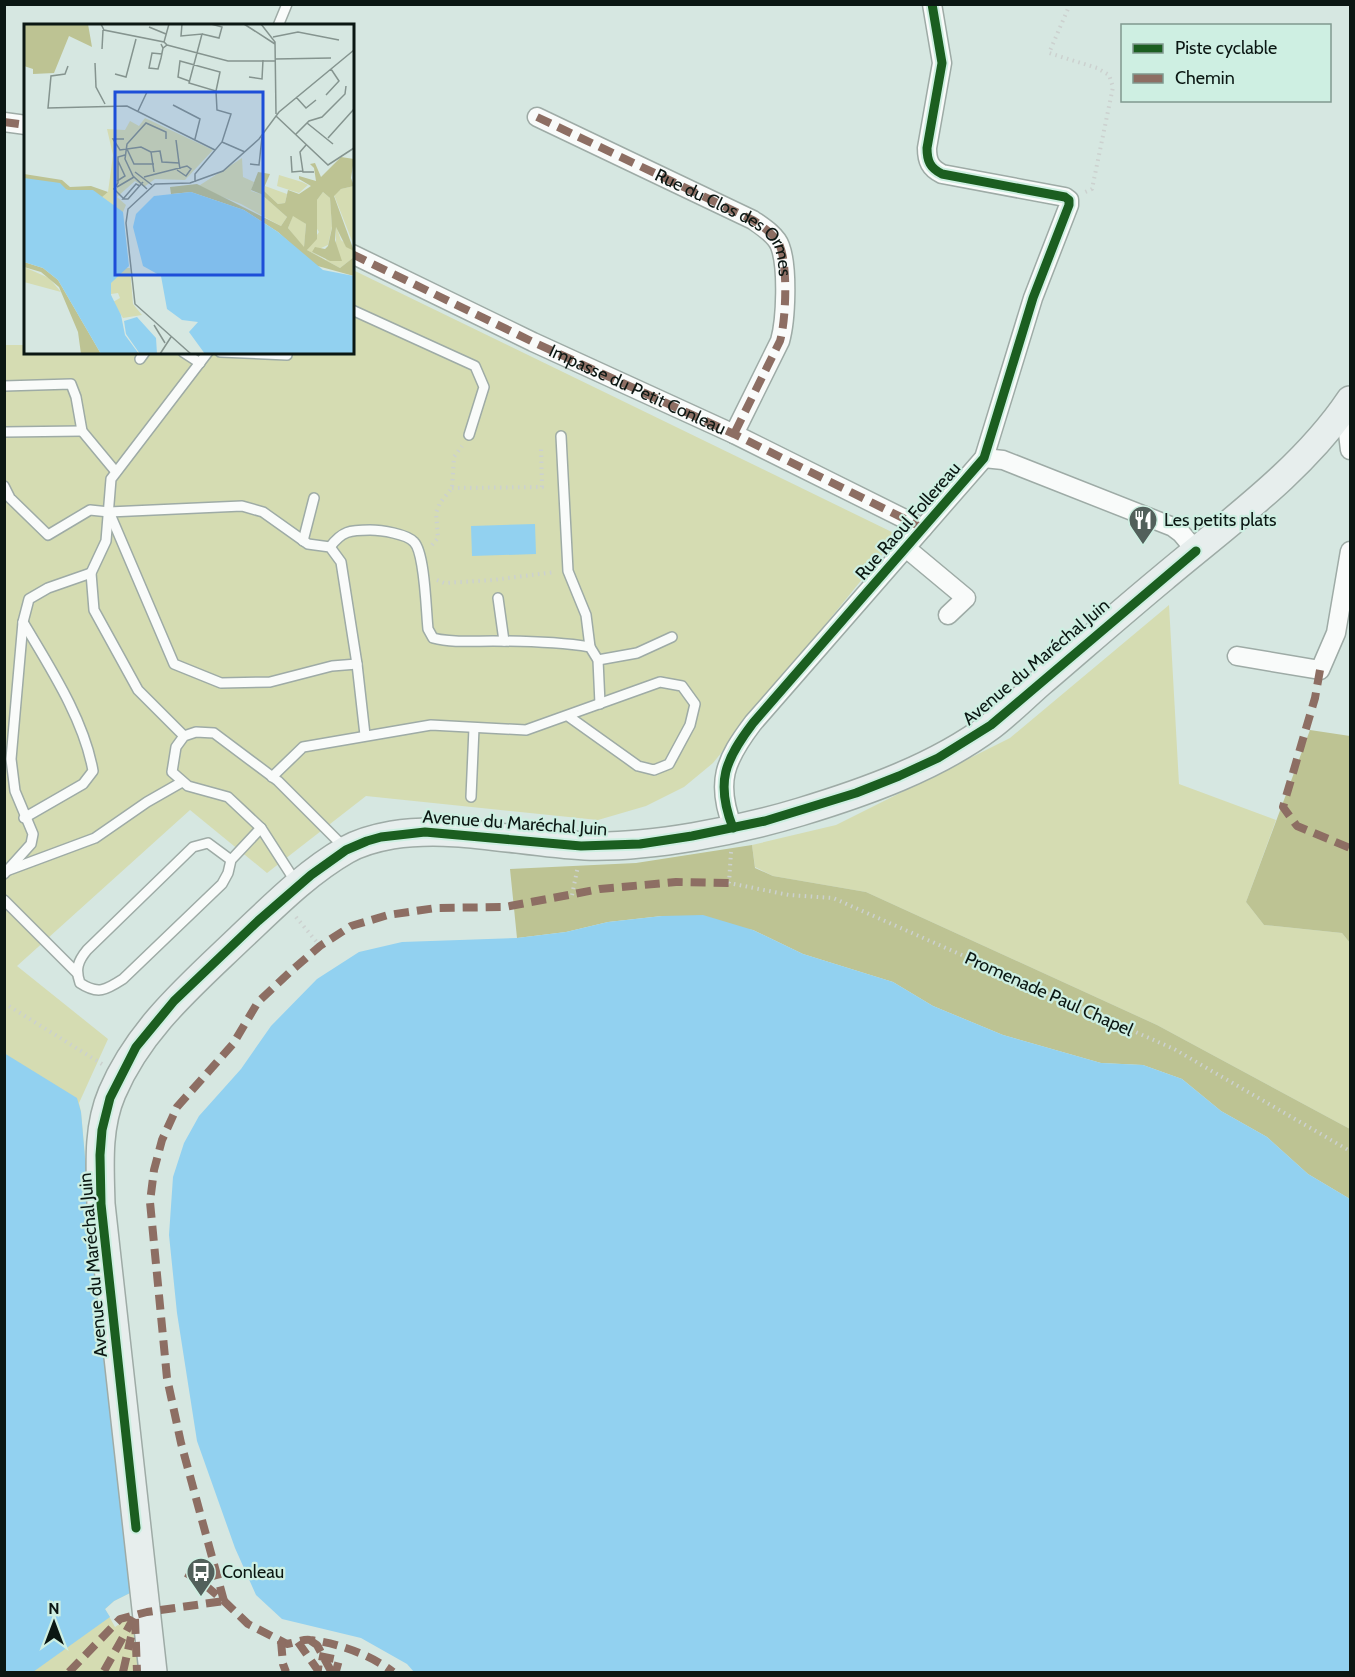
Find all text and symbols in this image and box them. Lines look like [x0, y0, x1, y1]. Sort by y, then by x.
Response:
inset map [24, 24, 354, 354]
legend [1121, 24, 1331, 102]
text: Piste cyclable [1175, 37, 1277, 59]
text: Chemin [1175, 67, 1235, 89]
street label: Rue du Clos des Ormes [651, 164, 796, 277]
street label: Impasse du Petit Conleau [545, 340, 729, 440]
street label: Rue Raoul Follereau [851, 457, 965, 585]
restaurant icon: Les petits plats [1127, 504, 1159, 546]
place label: Les petits plats [1164, 509, 1277, 531]
street label: Avenue du Maréchal Juin [958, 594, 1114, 730]
street label: Avenue du Maréchal Juin [422, 806, 608, 840]
street label: Promenade Paul Chapel [961, 947, 1137, 1041]
street label: Avenue du Maréchal Juin [74, 1172, 112, 1358]
bus stop icon: Conleau [185, 1556, 217, 1598]
place label: Conleau [222, 1561, 284, 1583]
north arrow [24, 1593, 84, 1653]
text: N [48, 1599, 60, 1618]

